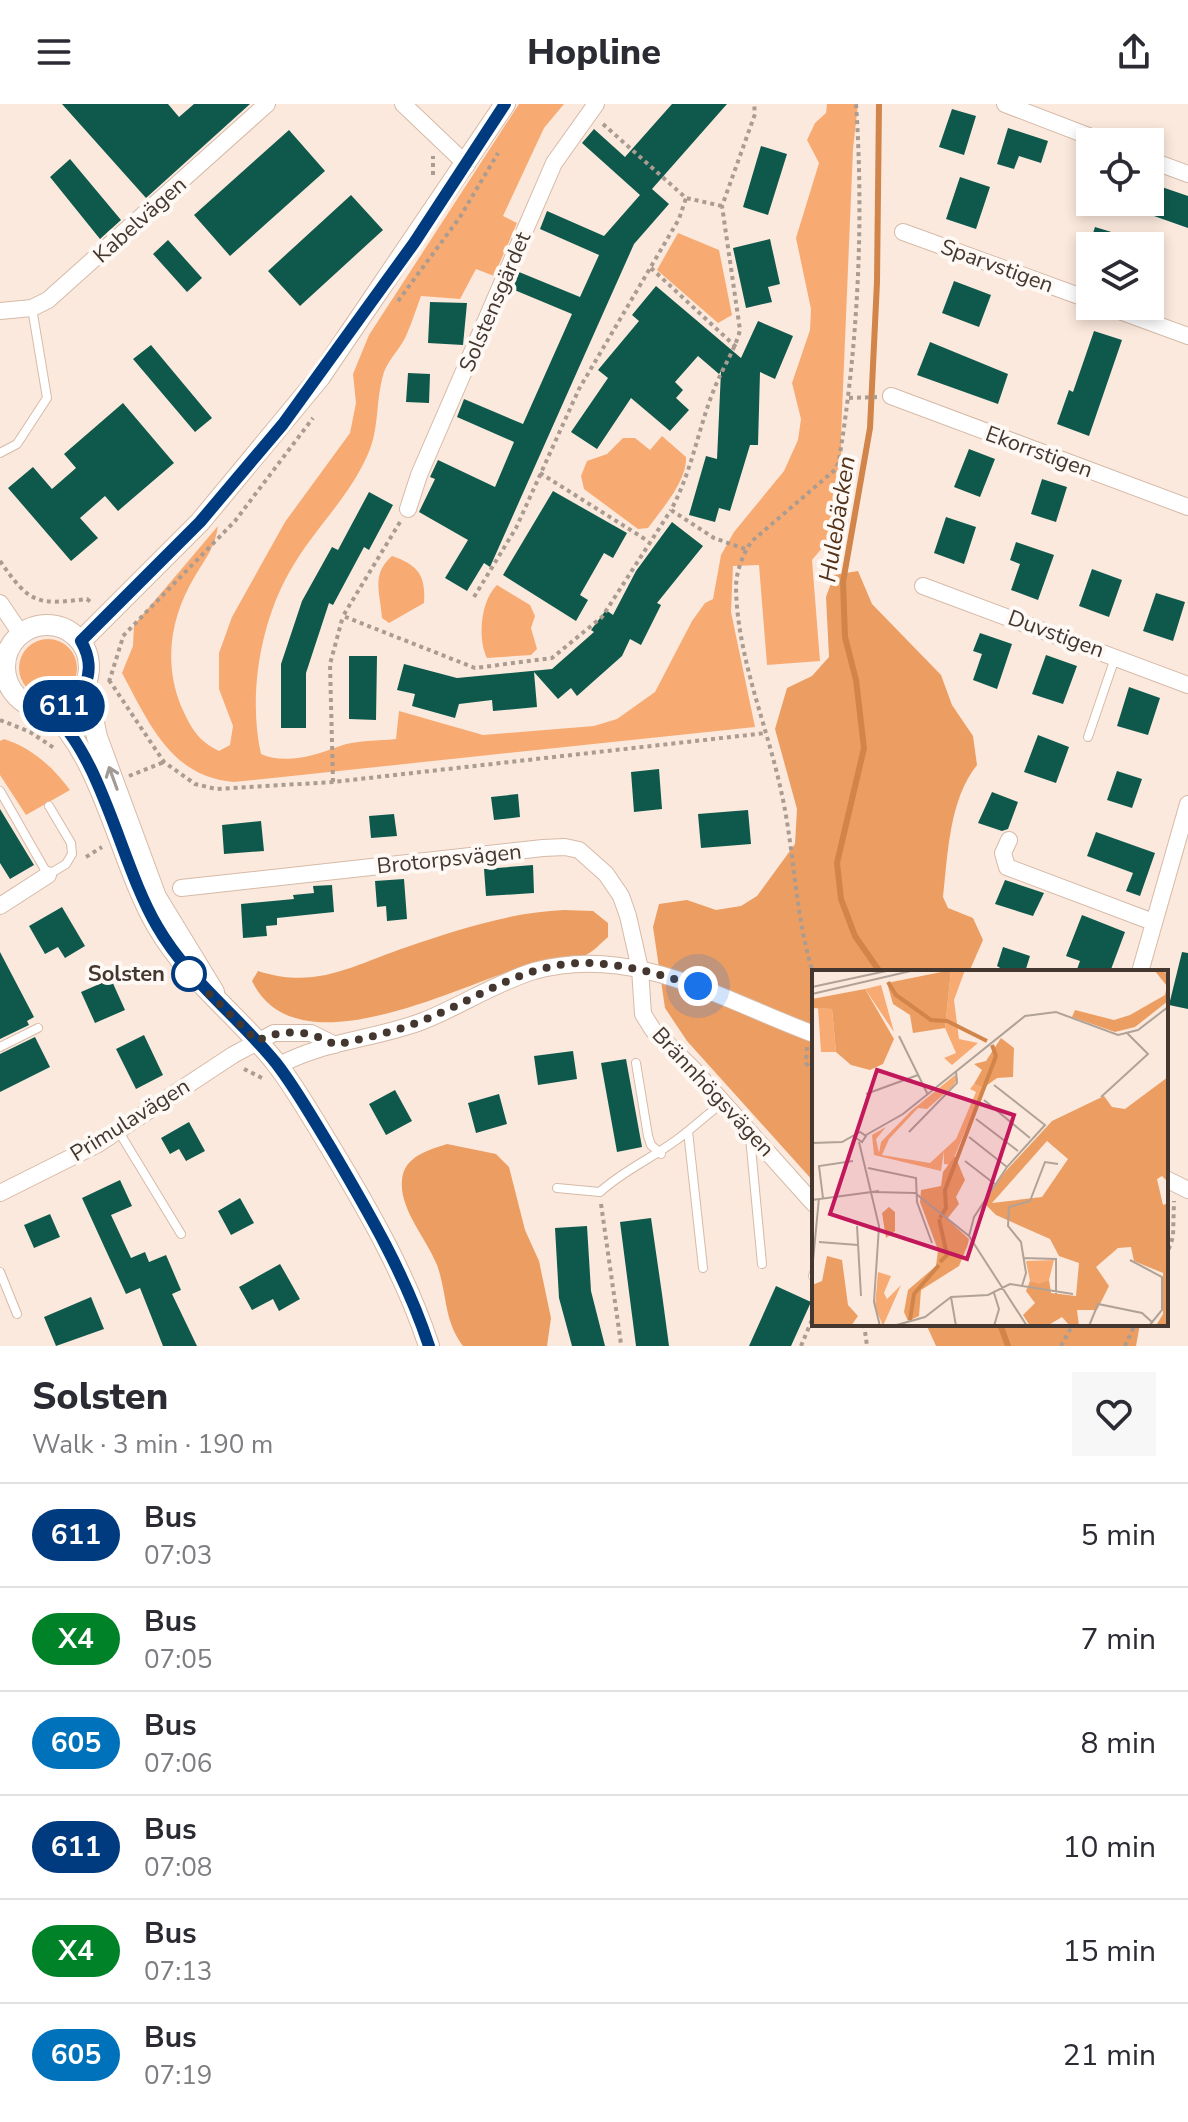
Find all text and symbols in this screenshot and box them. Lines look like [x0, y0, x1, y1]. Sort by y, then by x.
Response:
text: Hopline [527, 28, 661, 77]
icon: menu [32, 30, 76, 74]
icon: share [1112, 30, 1156, 74]
map controls [1076, 128, 1164, 320]
button: locate [1076, 128, 1164, 216]
street label: Kabelvägen [87, 170, 193, 270]
street label: Solstensgärdet [452, 227, 538, 377]
street label: Sparvstigen [936, 232, 1058, 300]
button: layers [1076, 232, 1164, 320]
street label: Ekorrstigen [981, 419, 1097, 485]
water label: Hulebäcken [811, 454, 863, 584]
street label: Duvstigen [1004, 603, 1108, 665]
line badge: 611 [18, 680, 110, 732]
text: 611 [39, 687, 89, 725]
one-way arrow [105, 766, 119, 791]
street label: Brotorpsvägen [375, 836, 523, 882]
marker: Solsten [172, 957, 206, 991]
place label: Solsten [88, 959, 165, 989]
your location [678, 966, 718, 1006]
inset map [812, 970, 1168, 1326]
street label: Brännhögsvägen [645, 1021, 781, 1163]
street label: Primulavägen [64, 1071, 196, 1169]
text: Solsten [32, 1371, 168, 1422]
button: heart [1072, 1372, 1156, 1456]
text: Walk · 3 min · 190 m [32, 1427, 273, 1462]
text: Bus [144, 1497, 197, 1538]
text: 5 min [1081, 1515, 1156, 1556]
text: 611 [51, 1516, 101, 1554]
text: 07:03 [144, 1538, 212, 1573]
text: Bus [144, 1601, 197, 1642]
text: 7 min [1081, 1619, 1156, 1660]
text: X4 [58, 1620, 94, 1658]
text: 07:05 [144, 1642, 212, 1677]
text: Bus [144, 1705, 197, 1746]
text: 8 min [1081, 1723, 1156, 1764]
text: 605 [51, 1724, 101, 1762]
text: 07:06 [144, 1746, 212, 1781]
text: Bus [144, 1809, 197, 1850]
text: 10 min [1063, 1827, 1156, 1868]
text: 611 [51, 1828, 101, 1866]
text: 07:08 [144, 1850, 212, 1885]
text: Bus [144, 1913, 197, 1954]
text: 15 min [1063, 1931, 1156, 1972]
text: X4 [58, 1932, 94, 1970]
text: 07:13 [144, 1954, 212, 1989]
text: Bus [144, 2017, 197, 2058]
text: 21 min [1063, 2035, 1156, 2076]
text: 605 [51, 2036, 101, 2074]
text: 07:19 [144, 2058, 212, 2093]

